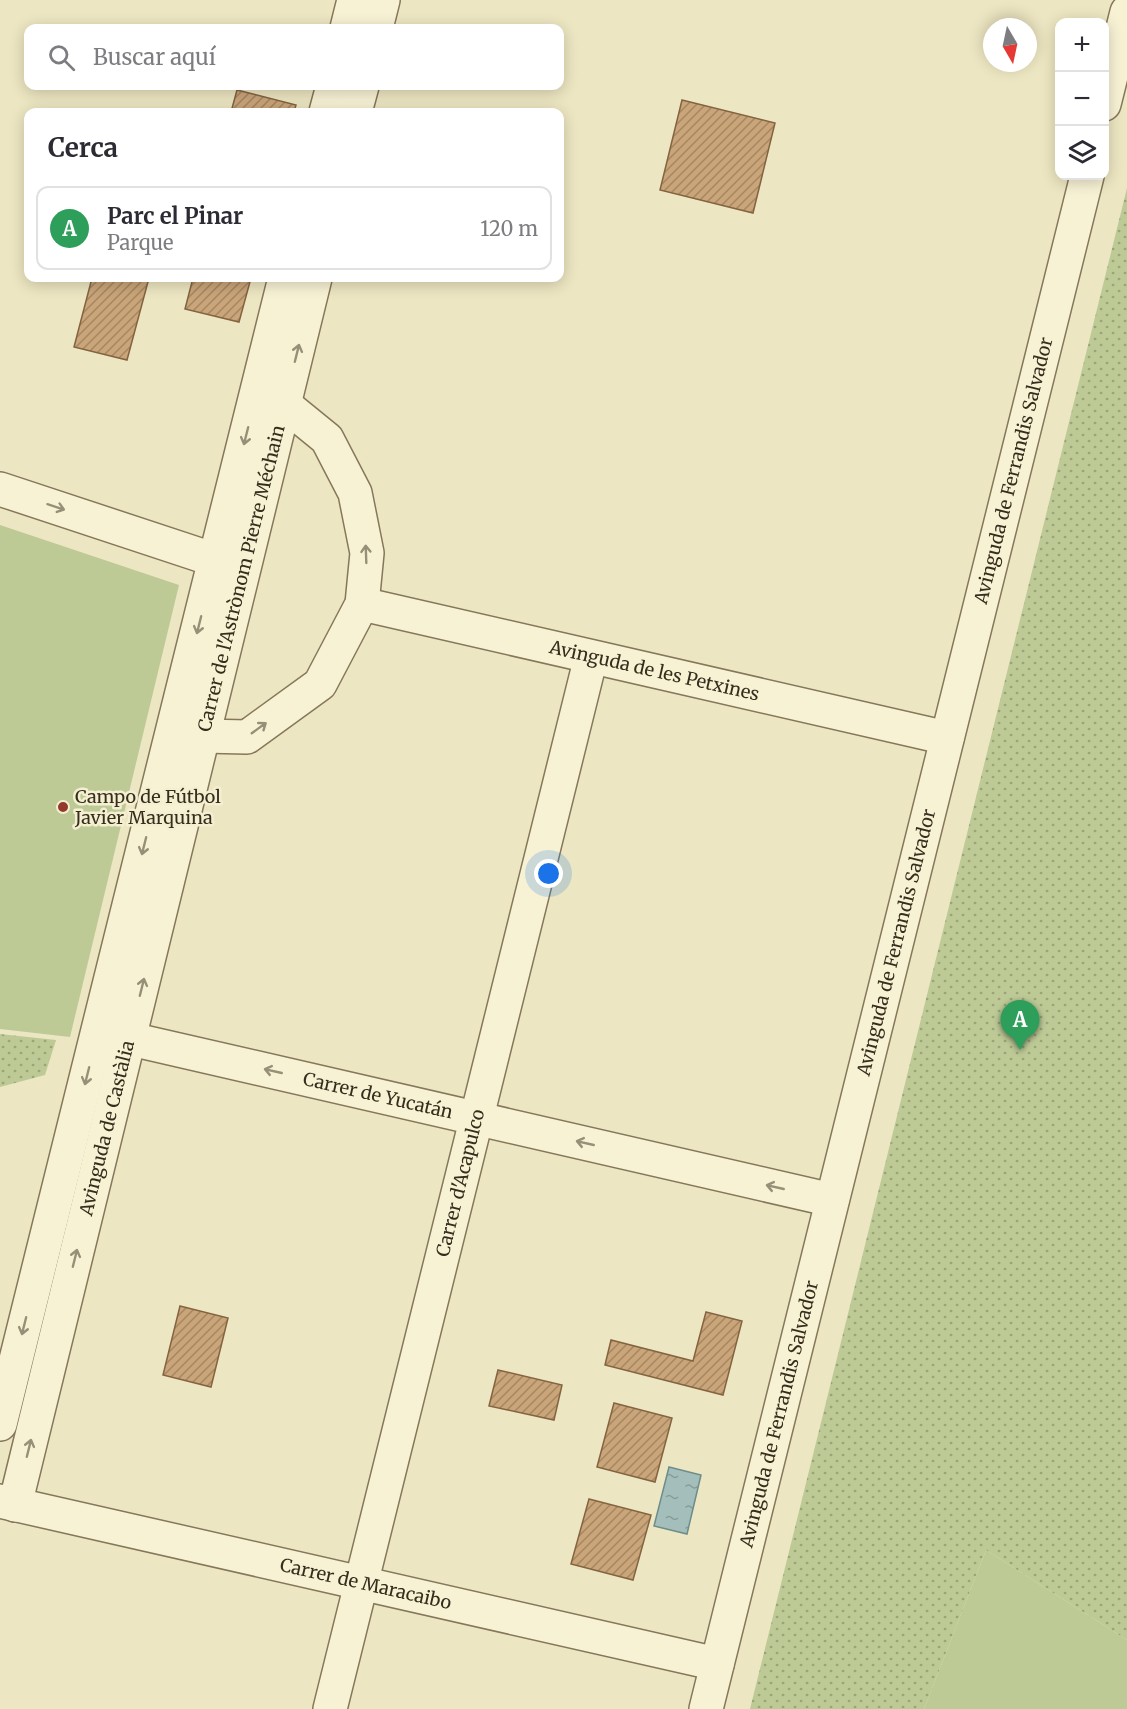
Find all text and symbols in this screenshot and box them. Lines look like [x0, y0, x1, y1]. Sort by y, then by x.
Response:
north arrow [983, 18, 1037, 72]
map controls [1055, 18, 1109, 180]
button: + [1055, 18, 1109, 72]
search box [24, 24, 564, 90]
icon: search [45, 41, 78, 74]
text: Buscar aquí [93, 43, 216, 71]
button: − [1055, 72, 1109, 126]
button: layers [1055, 126, 1109, 180]
text: Cerca [48, 131, 118, 164]
text: Parc el Pinar [107, 202, 243, 230]
text: A [62, 216, 77, 241]
text: 120 m [480, 216, 538, 241]
text: Parque [107, 230, 173, 255]
street label: Avinguda de Ferrandis Salvador [969, 335, 1057, 607]
one-way arrow [291, 344, 303, 363]
street label: Carrer de l'Astrònom Pierre Méchain [193, 422, 290, 734]
one-way arrow [239, 426, 251, 445]
one-way arrow [46, 502, 65, 513]
one-way arrow [360, 545, 371, 565]
one-way arrow [192, 616, 204, 635]
street label: Avinguda de les Petxines [546, 635, 762, 706]
one-way arrow [250, 722, 266, 735]
place label: Campo de Fútbol Javier Marquina [74, 785, 221, 829]
marker: Campo de Fútbol Javier Marquina [56, 800, 70, 814]
street label: Avinguda de Ferrandis Salvador [852, 806, 940, 1079]
one-way arrow [138, 836, 150, 855]
your location [534, 859, 563, 888]
one-way arrow [136, 978, 148, 997]
pin: A [1000, 1000, 1040, 1050]
street label: Avinguda de Castàlia [74, 1038, 139, 1219]
one-way arrow [263, 1065, 282, 1077]
one-way arrow [80, 1066, 92, 1085]
street label: Carrer de Yucatán [301, 1067, 455, 1124]
street label: Carrer d'Acapulco [431, 1107, 489, 1259]
one-way arrow [576, 1137, 596, 1148]
one-way arrow [766, 1180, 785, 1192]
one-way arrow [70, 1249, 82, 1268]
street label: Avinguda de Ferrandis Salvador [734, 1278, 823, 1551]
one-way arrow [18, 1317, 30, 1336]
one-way arrow [24, 1439, 36, 1458]
street label: Carrer de Maracaibo [278, 1553, 454, 1614]

